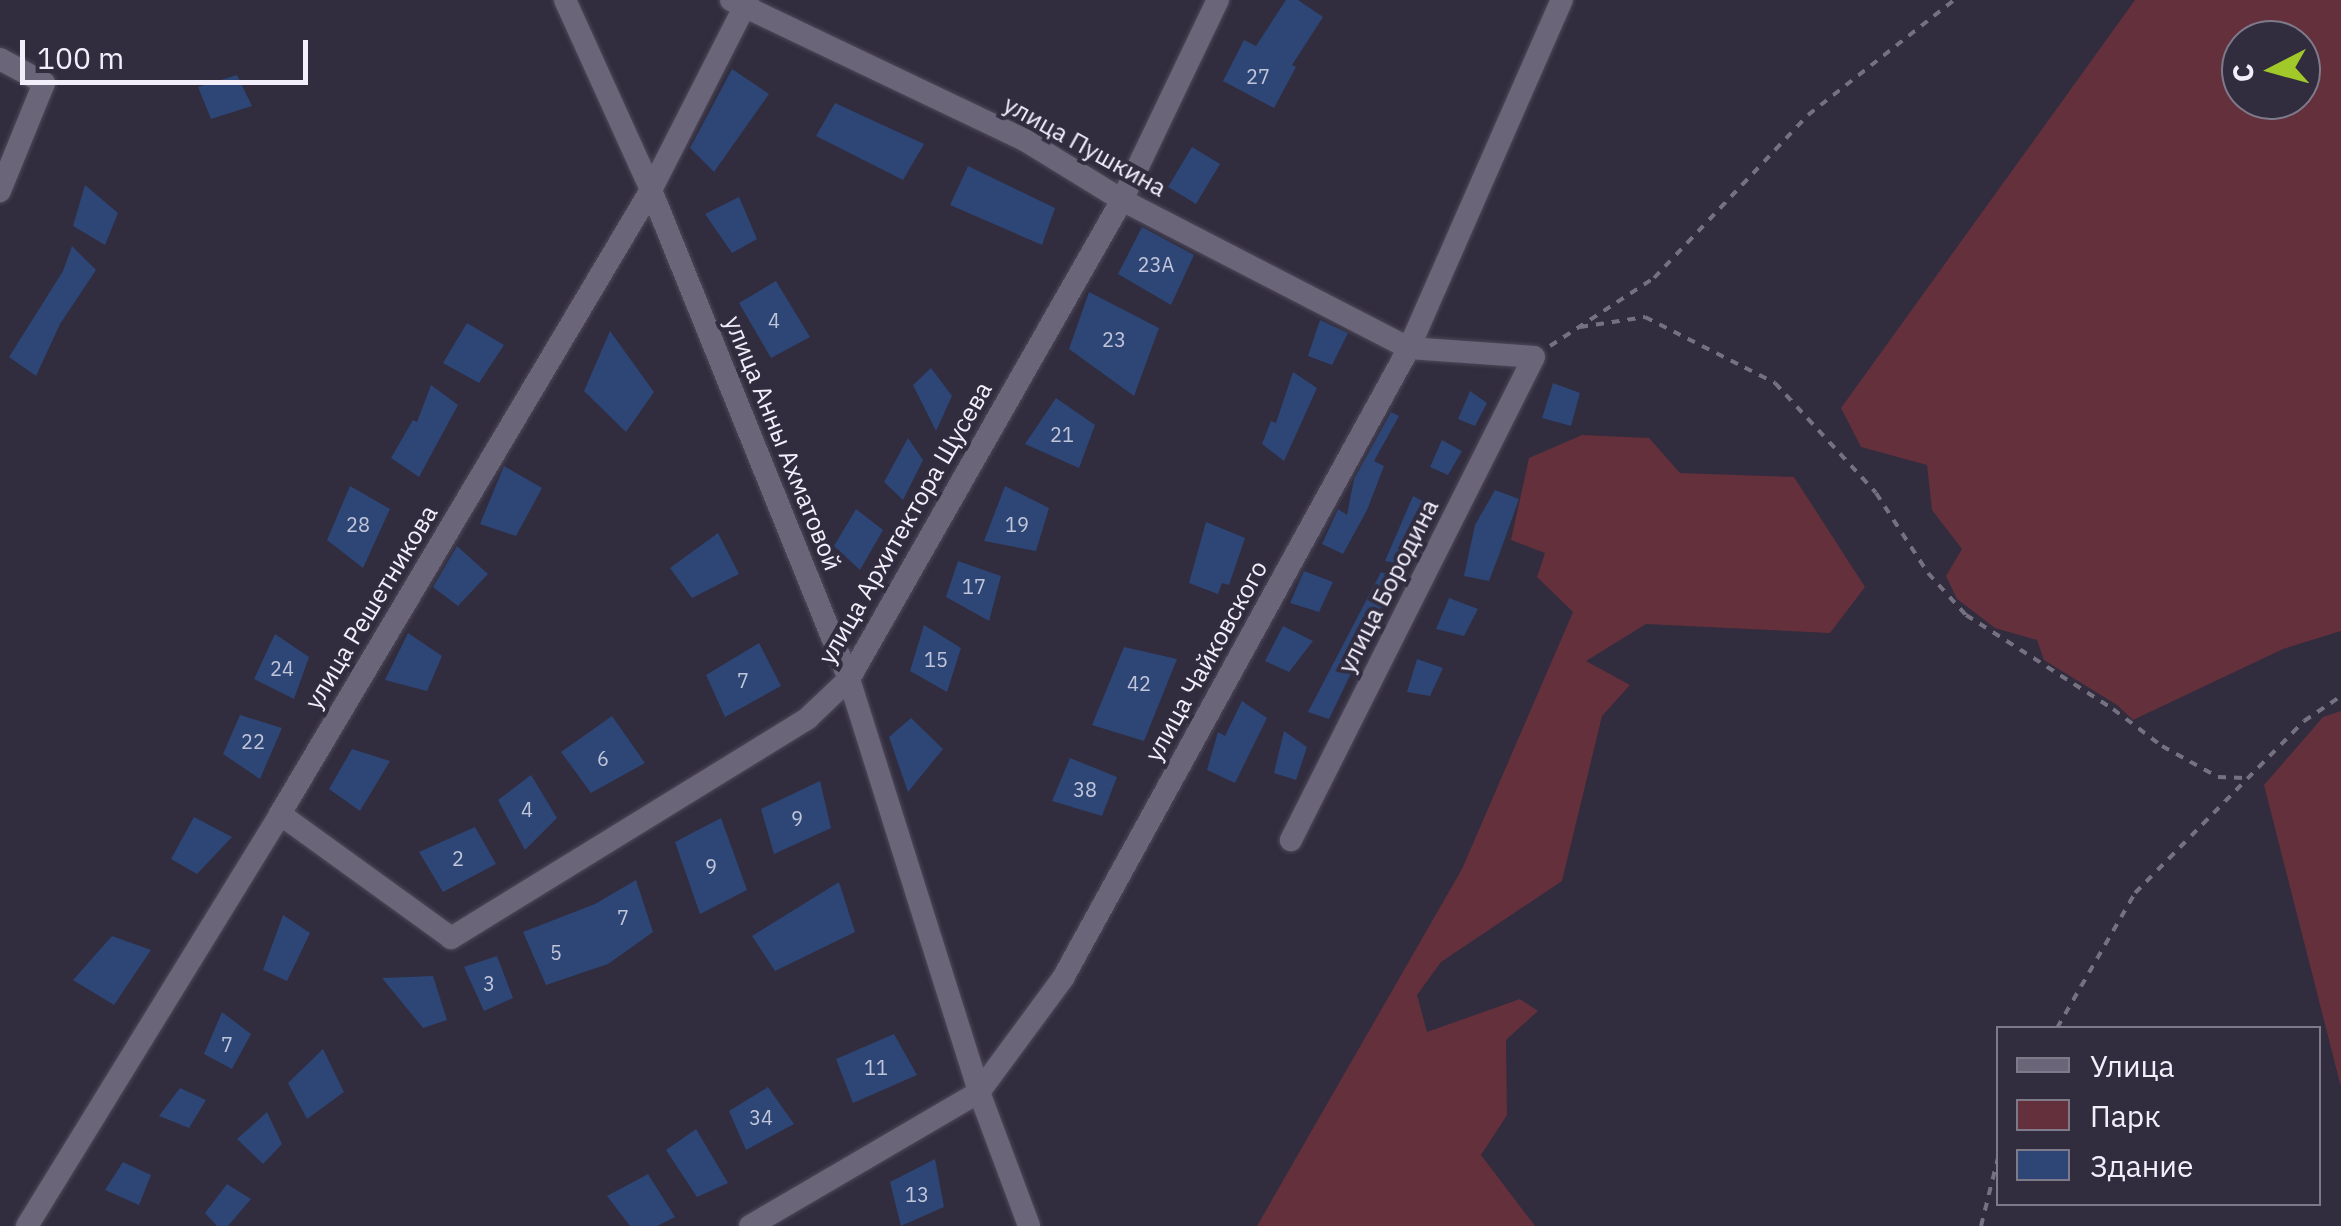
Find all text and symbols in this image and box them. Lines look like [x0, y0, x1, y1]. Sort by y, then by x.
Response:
scale bar [25, 20, 312, 82]
north arrow [2221, 20, 2321, 120]
text: 100 m [37, 38, 124, 77]
text: С [2223, 62, 2262, 84]
house number: 27 [1246, 64, 1270, 88]
street label: улица Пушкина [998, 89, 1172, 203]
house number: 23А [1138, 252, 1174, 276]
house number: 4 [768, 308, 780, 332]
street label: улица Анны Ахматовой [718, 311, 848, 575]
house number: 23 [1102, 327, 1126, 351]
street label: улица Архитектора Щусева [812, 376, 998, 670]
house number: 21 [1050, 422, 1074, 446]
street label: улица Бородина [1331, 494, 1445, 678]
street label: улица Решетникова [298, 500, 444, 714]
house number: 28 [346, 512, 370, 536]
house number: 19 [1005, 512, 1029, 536]
street label: улица Чайковского [1138, 555, 1274, 767]
house number: 17 [962, 574, 986, 598]
house number: 15 [924, 647, 948, 671]
house number: 24 [270, 656, 294, 680]
house number: 7 [737, 668, 749, 692]
house number: 42 [1127, 671, 1151, 695]
house number: 22 [241, 729, 265, 753]
house number: 6 [597, 746, 609, 770]
house number: 38 [1073, 777, 1097, 801]
house number: 4 [521, 797, 533, 821]
house number: 9 [791, 806, 803, 830]
house number: 2 [452, 846, 464, 870]
house number: 9 [705, 854, 717, 878]
house number: 7 [617, 905, 629, 929]
house number: 5 [550, 940, 562, 964]
house number: 3 [483, 971, 495, 995]
legend [1996, 1026, 2321, 1206]
house number: 7 [221, 1032, 233, 1056]
text: Улица [2090, 1046, 2175, 1085]
house number: 11 [864, 1055, 888, 1079]
text: Парк [2090, 1096, 2161, 1135]
house number: 34 [749, 1105, 773, 1129]
text: Здание [2090, 1146, 2193, 1185]
house number: 13 [905, 1182, 929, 1206]

